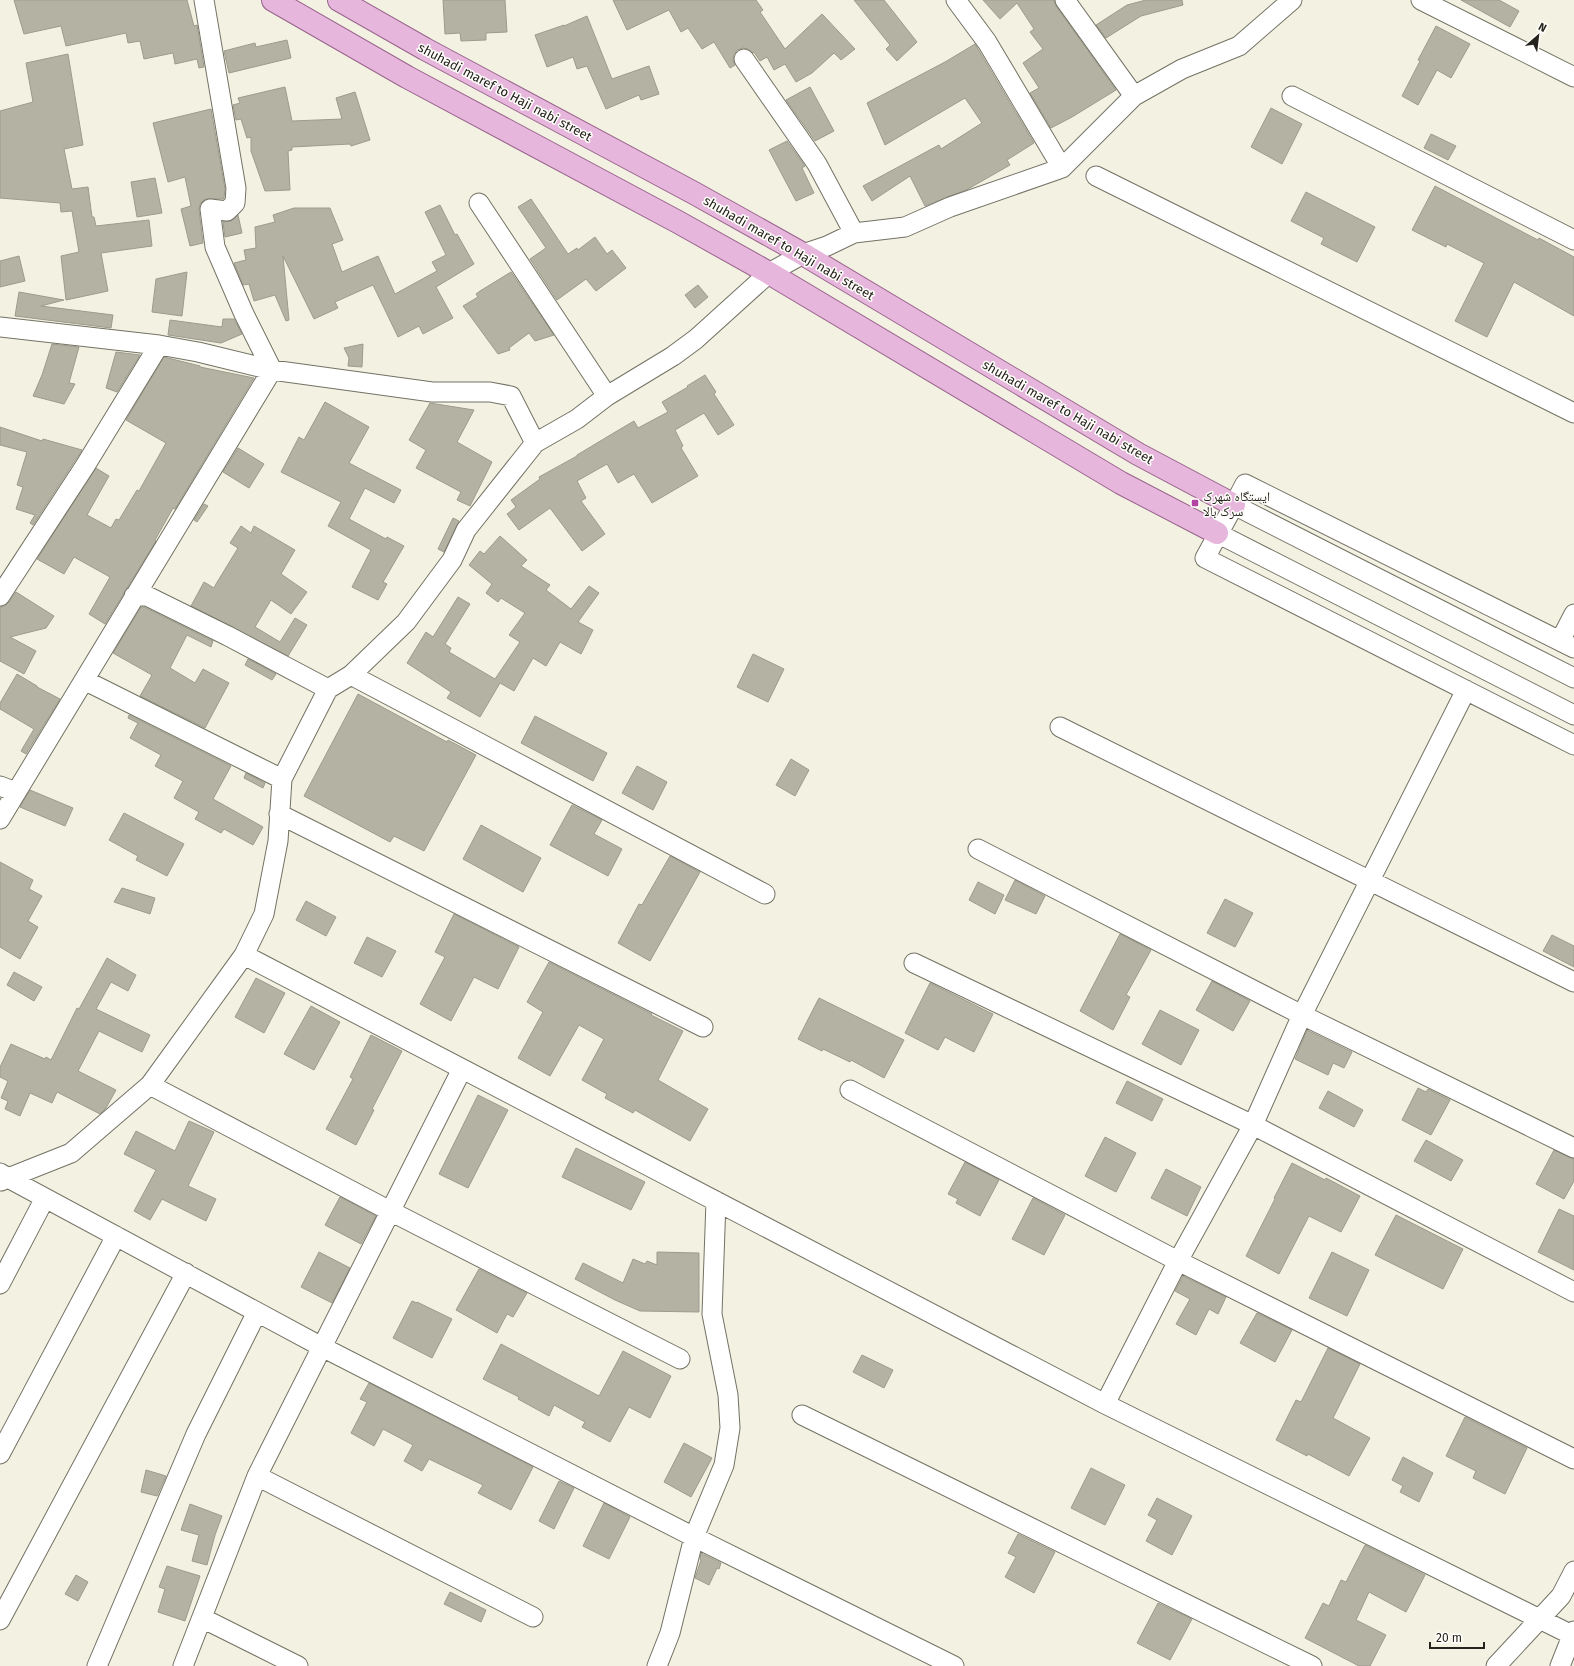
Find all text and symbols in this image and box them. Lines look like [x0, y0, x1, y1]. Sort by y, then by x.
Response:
north arrow [1518, 16, 1558, 56]
text: N [1536, 20, 1549, 35]
street label: shuhadi maref to Haji nabi street [416, 40, 595, 144]
street label: shuhadi maref to Haji nabi street [701, 193, 877, 303]
street label: shuhadi maref to Haji nabi street [980, 357, 1156, 467]
place label: ایستگاه شهرک سرک بالا [1203, 489, 1270, 520]
marker: ایستگاه شهرک سرک بالا [1190, 498, 1200, 508]
scale bar [1430, 1624, 1484, 1650]
text: 20 m [1436, 1631, 1462, 1645]

